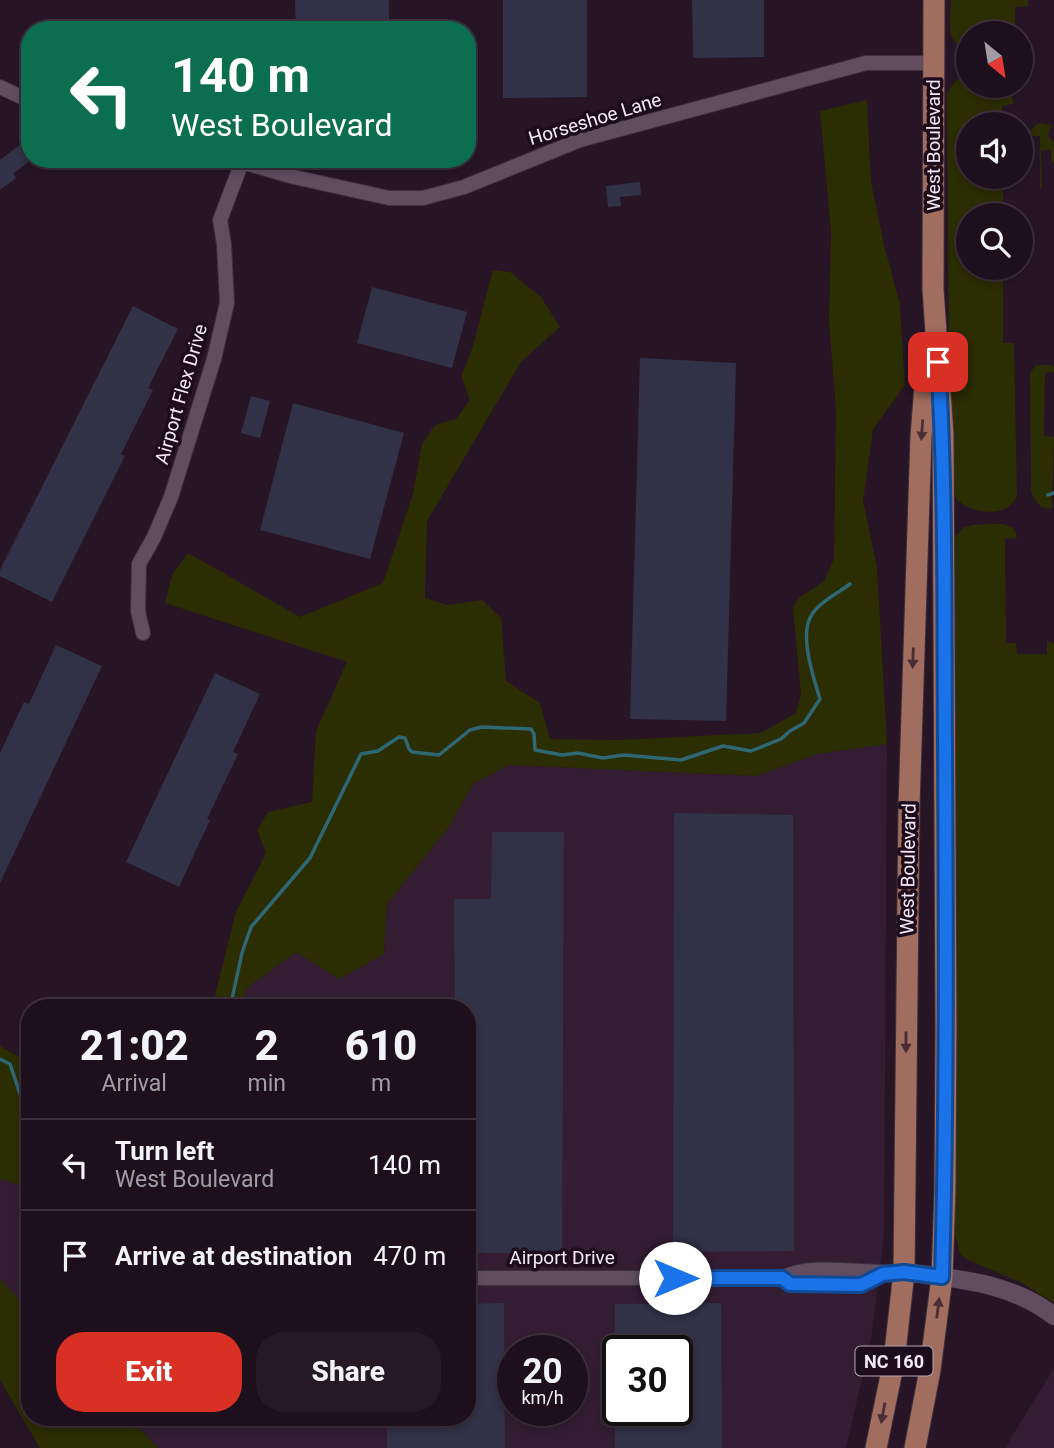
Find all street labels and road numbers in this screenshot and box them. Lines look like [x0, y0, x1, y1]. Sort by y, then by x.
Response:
street label: West Boulevard [922, 79, 945, 211]
street label: Horseshoe Lane [526, 88, 664, 150]
street label: Airport Flex Drive [150, 321, 212, 467]
street label: West Boulevard [895, 803, 921, 935]
street label: Airport Drive [509, 1246, 615, 1269]
road number: NC 160 [856, 1346, 932, 1376]

